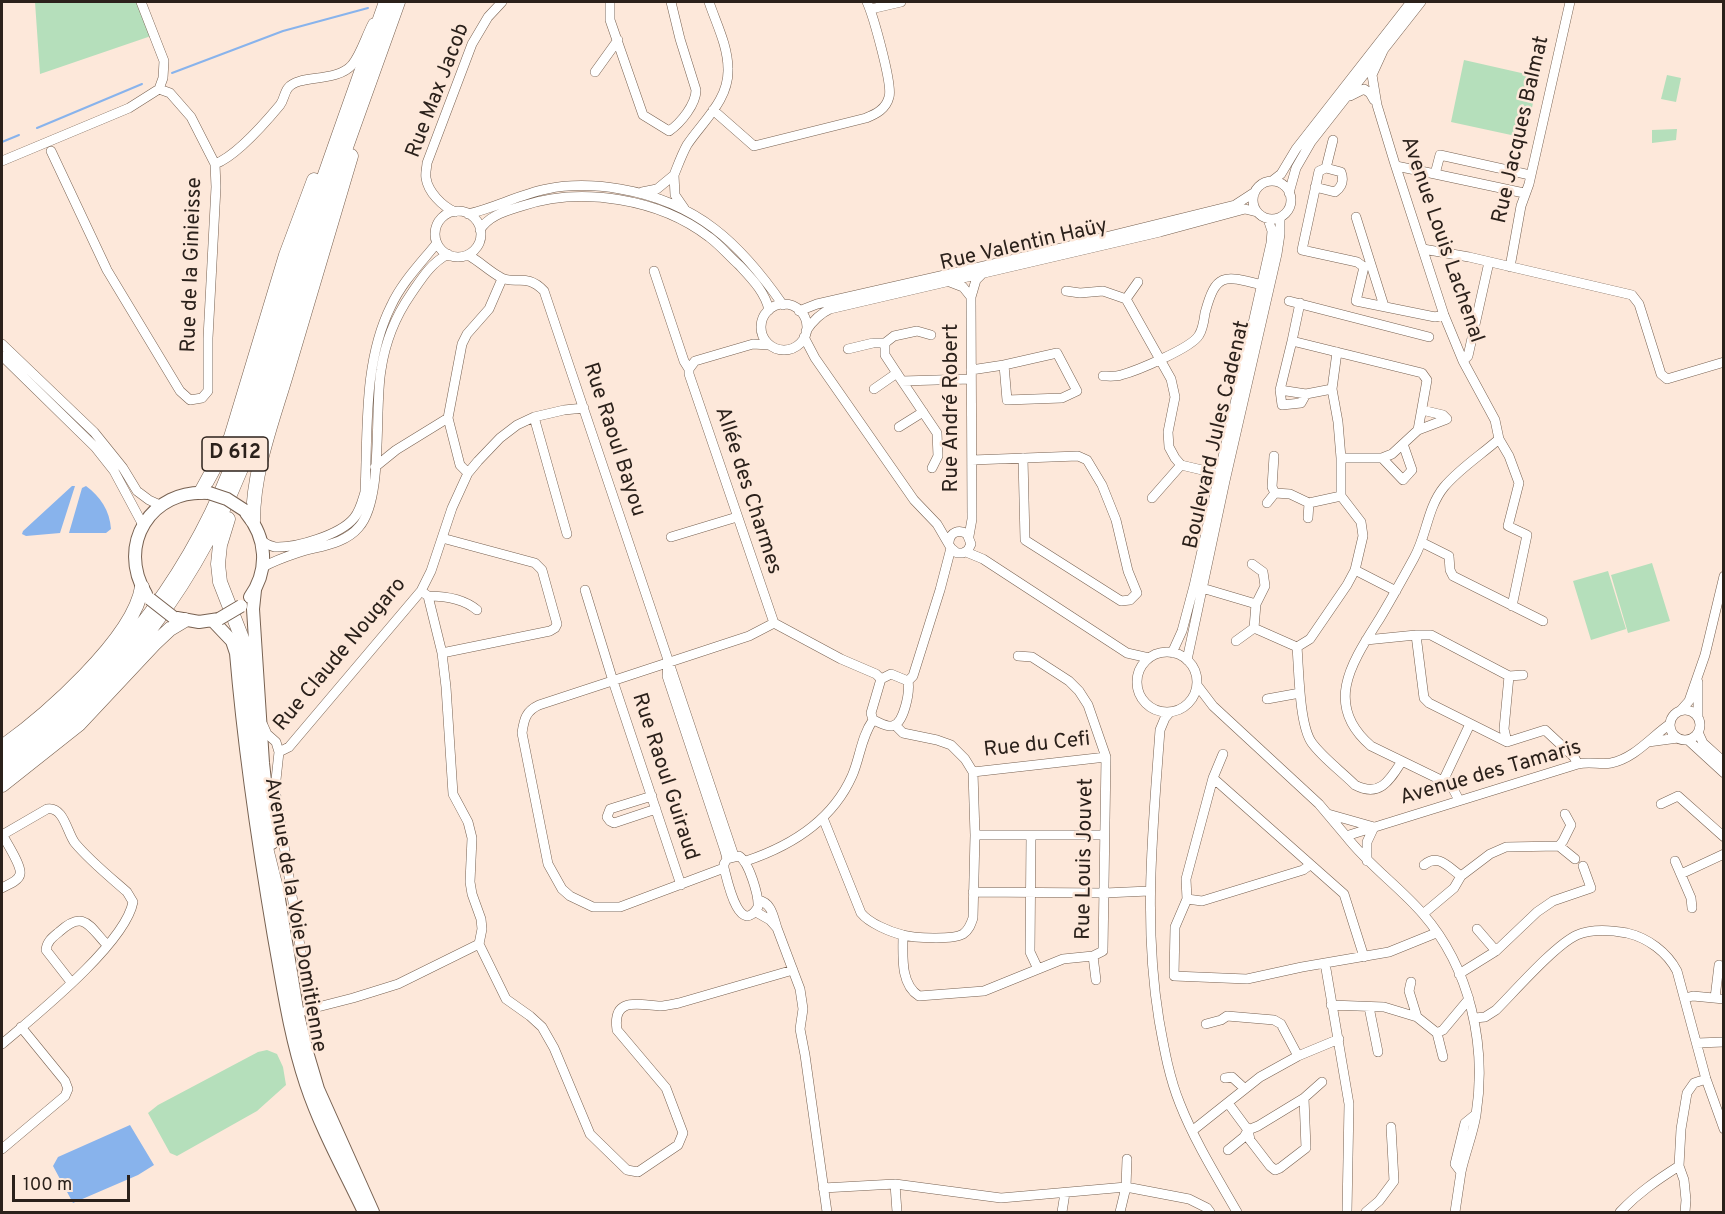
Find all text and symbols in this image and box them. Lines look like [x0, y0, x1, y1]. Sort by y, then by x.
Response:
street label: Rue Max Jacob [402, 20, 476, 162]
street label: Rue Jacques Balmat [1488, 34, 1556, 226]
street label: Avenue Louis Lachenal [1394, 134, 1488, 346]
street label: Rue de la Ginieisse [177, 177, 209, 353]
street label: Rue Valentin Haüy [938, 214, 1110, 278]
street label: Boulevard Jules Cadenat [1179, 318, 1257, 552]
street label: Rue André Robert [940, 324, 966, 492]
street label: Rue Raoul Bayou [576, 360, 650, 520]
street label: Allée des Charmes [708, 404, 786, 578]
road number: D 612 [202, 437, 268, 471]
street label: Rue Claude Nougaro [269, 573, 413, 737]
street label: Rue Raoul Guiraud [625, 690, 703, 864]
street label: Rue du Cefi [982, 728, 1092, 764]
street label: Avenue des Tamaris [1397, 736, 1585, 812]
street label: Avenue de la Voie Domitienne [257, 776, 331, 1054]
street label: Rue Louis Jouvet [1072, 778, 1100, 940]
scale bar [15, 1163, 134, 1201]
text: 100 m [23, 1174, 72, 1197]

